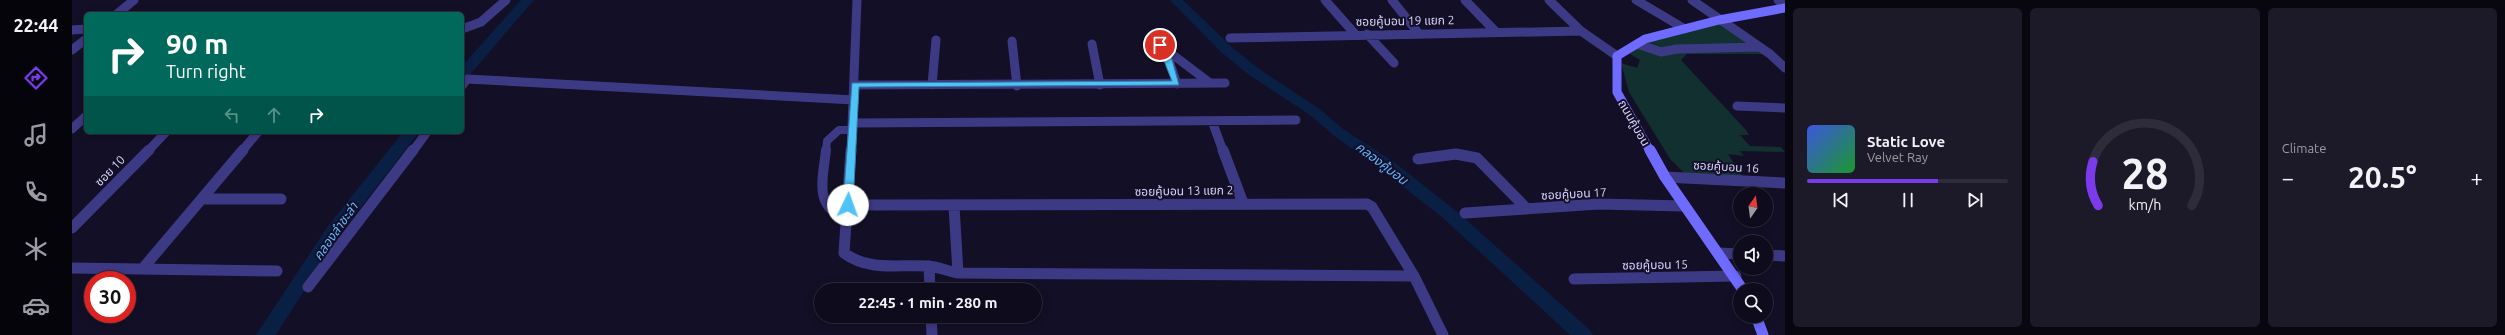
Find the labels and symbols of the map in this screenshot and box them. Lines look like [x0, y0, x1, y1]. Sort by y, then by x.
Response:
street label: ซอยคู้บอน 19 แยก 2 [1355, 13, 1455, 29]
pin [1143, 28, 1177, 62]
street label: ถนนคู้บอน [1615, 98, 1653, 148]
water label: คลองคู้บอน [1352, 139, 1411, 189]
street label: ซอย 10 [92, 153, 127, 188]
street label: ซอยคู้บอน 16 [1693, 158, 1759, 176]
street label: ซอยคู้บอน 13 แยก 2 [1134, 183, 1234, 199]
position arrow [827, 184, 869, 226]
street label: ซอยคู้บอน 17 [1541, 185, 1607, 203]
north arrow [1733, 187, 1773, 227]
water label: คลองลำชะล่า [310, 199, 360, 262]
street label: ซอยคู้บอน 15 [1622, 257, 1688, 273]
speed limit sign: 30 [84, 271, 136, 323]

